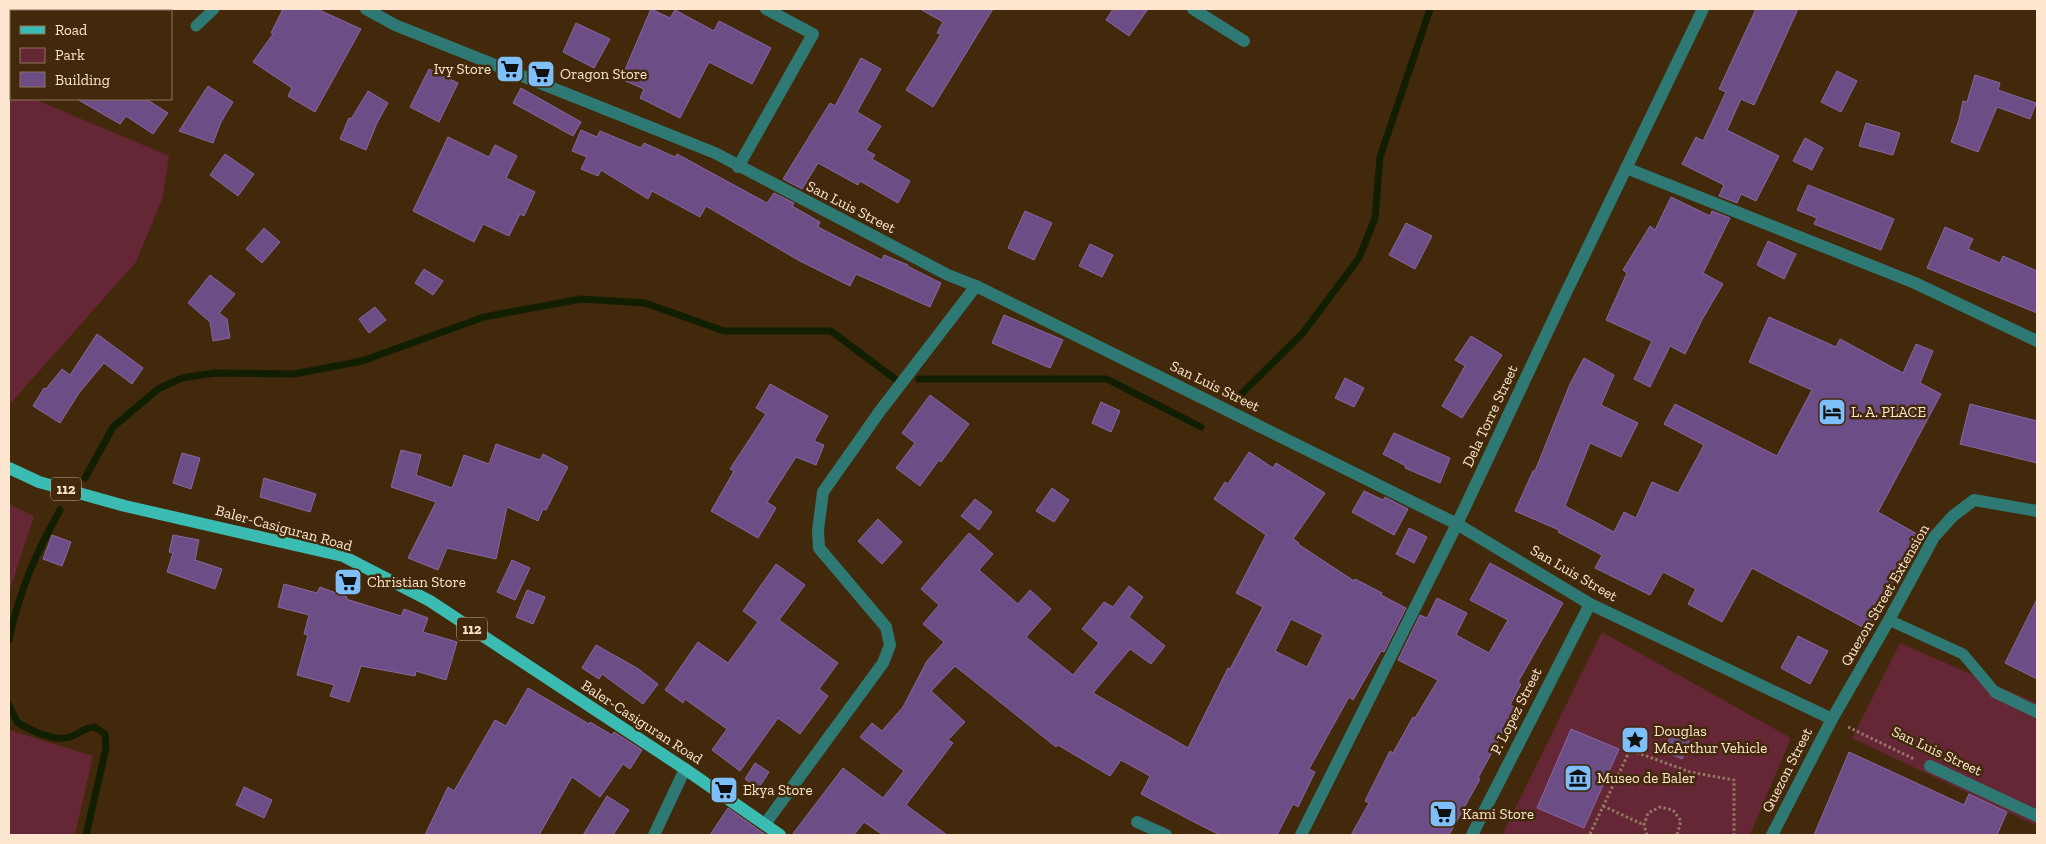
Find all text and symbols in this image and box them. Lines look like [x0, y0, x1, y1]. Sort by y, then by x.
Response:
legend [10, 10, 172, 100]
text: Road [55, 21, 88, 39]
text: Park [55, 46, 85, 64]
supermarket icon: Ivy Store [495, 54, 525, 84]
supermarket icon: Oragon Store [526, 59, 556, 89]
place label: Ivy Store [434, 60, 491, 78]
place label: Oragon Store [560, 65, 647, 83]
text: Building [55, 71, 110, 89]
street label: San Luis Street [804, 177, 899, 237]
street label: San Luis Street [1167, 357, 1263, 416]
street label: Dela Torre Street [1458, 362, 1522, 470]
hotel icon: L. A. PLACE [1817, 397, 1847, 427]
place label: L. A. PLACE [1851, 403, 1926, 421]
road number: 112 [51, 478, 81, 500]
street label: Baler-Casiguran Road [214, 501, 355, 555]
street label: Quezon Street Extension [1837, 520, 1933, 669]
street label: San Luis Street [1527, 541, 1621, 605]
supermarket icon: Christian Store [333, 567, 363, 597]
place label: Christian Store [367, 573, 466, 591]
road number: 112 [457, 618, 487, 640]
street label: P. Lopez Street [1486, 664, 1546, 757]
street label: Baler-Casiguran Road [578, 676, 707, 768]
place label: Douglas McArthur Vehicle [1654, 722, 1767, 757]
street label: San Luis Street [1889, 722, 1985, 780]
street label: Quezon Street [1758, 724, 1816, 815]
place icon: Douglas McArthur Vehicle [1620, 725, 1650, 755]
museum icon: Museo de Baler [1563, 763, 1593, 793]
place label: Museo de Baler [1597, 769, 1695, 787]
supermarket icon: Ekya Store [709, 775, 739, 805]
place label: Ekya Store [743, 781, 813, 799]
supermarket icon: Kami Store [1428, 799, 1458, 829]
place label: Kami Store [1462, 805, 1534, 823]

